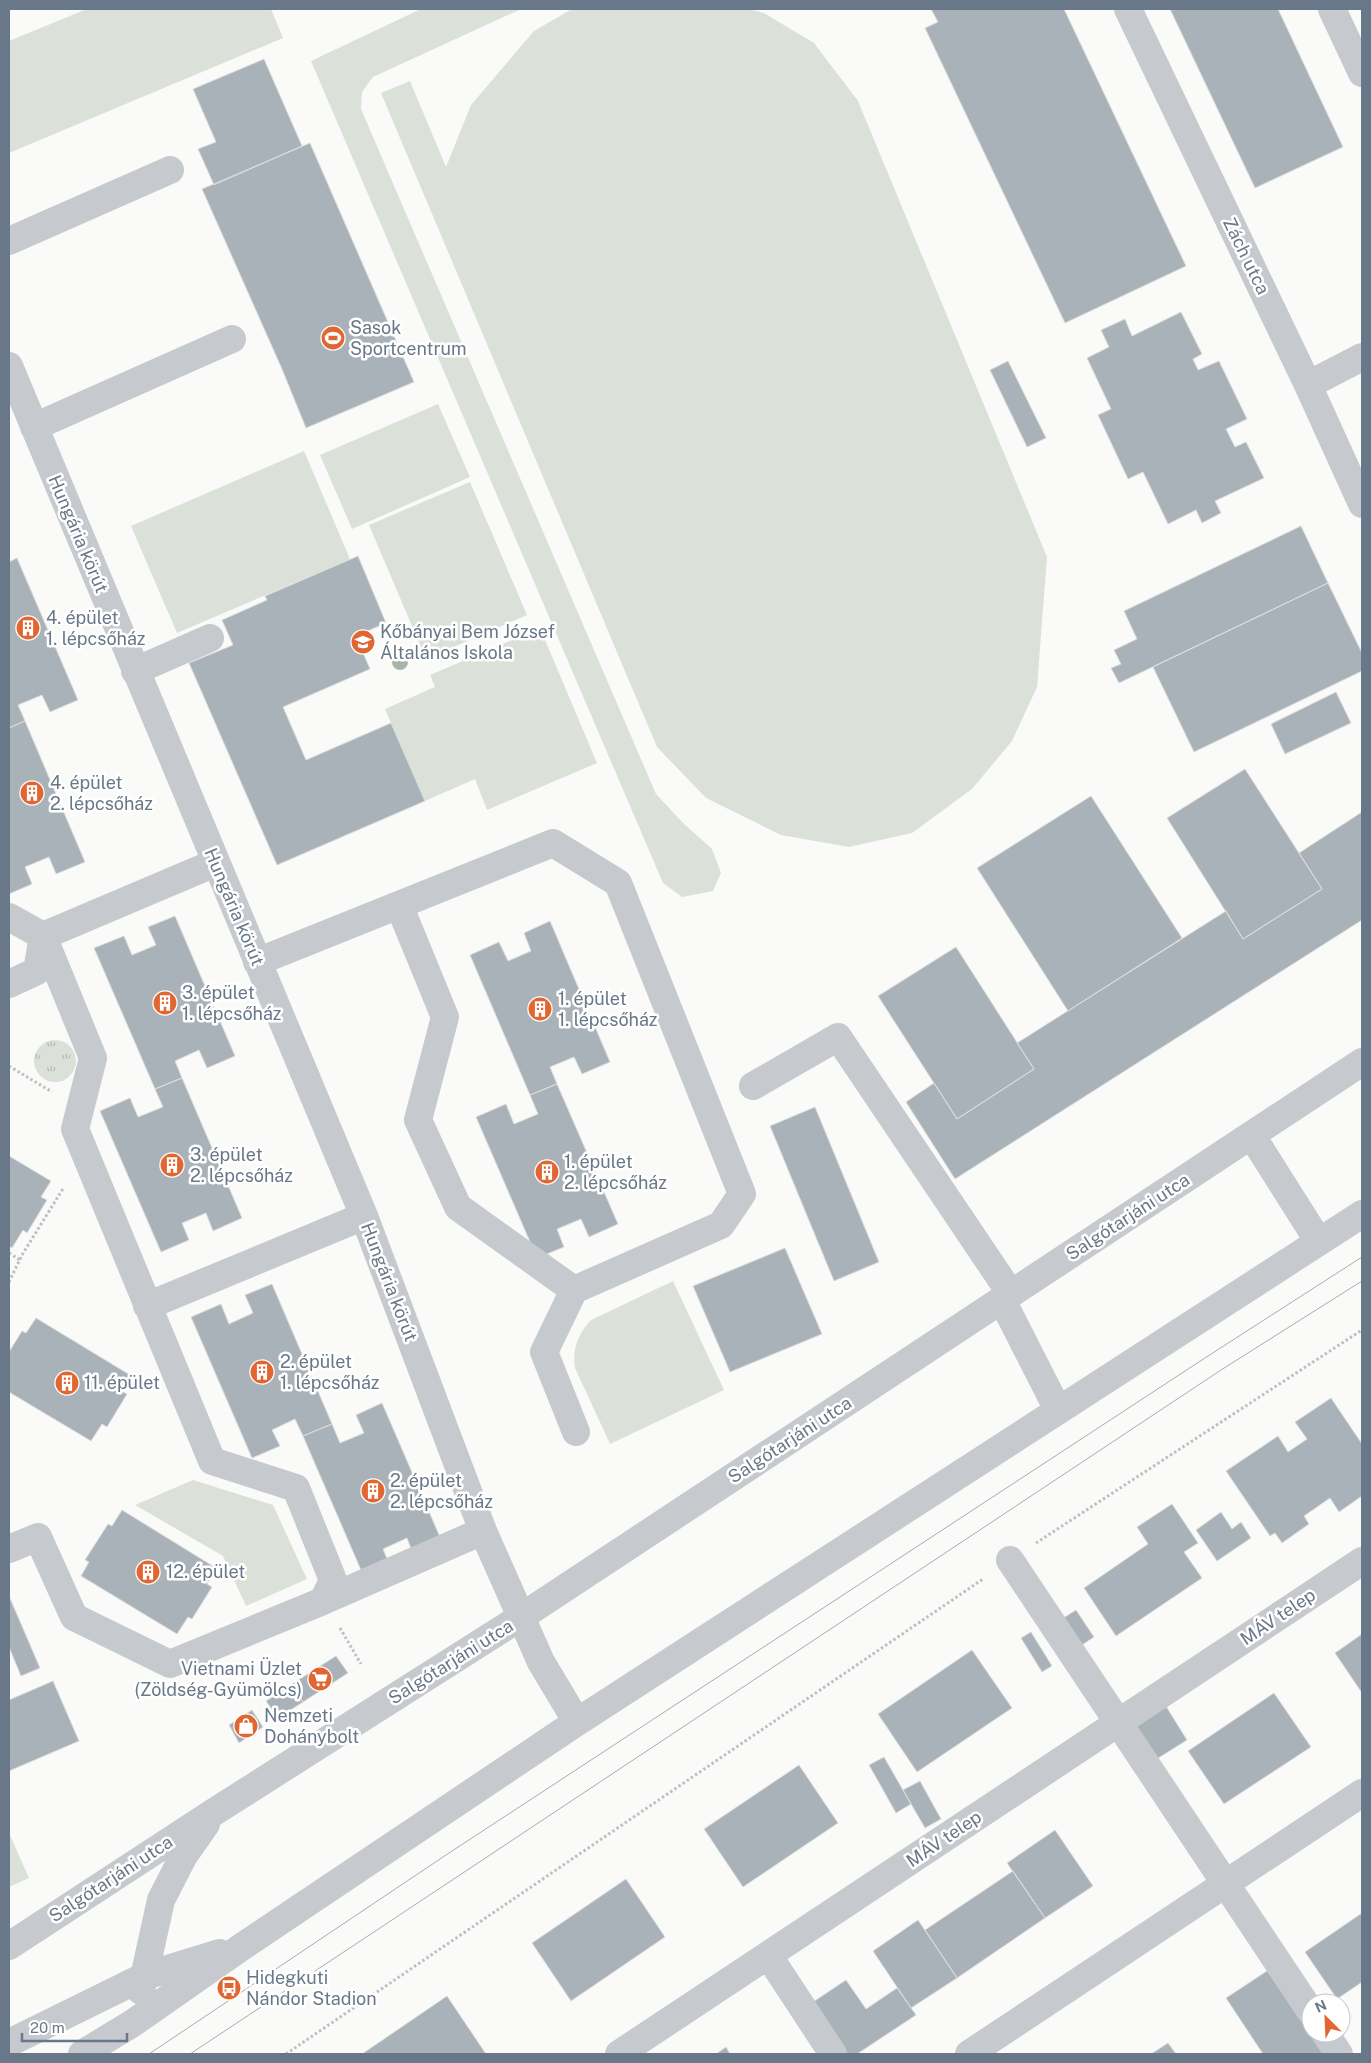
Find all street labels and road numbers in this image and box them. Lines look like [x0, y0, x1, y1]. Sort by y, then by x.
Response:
street label: Zách utca [1219, 214, 1274, 298]
street label: Hungária körút [44, 472, 113, 596]
street label: Hungária körút [200, 845, 269, 969]
street label: Salgótarjáni utca [1062, 1169, 1193, 1264]
street label: Hungária körút [357, 1219, 422, 1344]
street label: Salgótarjáni utca [724, 1392, 855, 1487]
street label: MÁV telep [1236, 1583, 1319, 1649]
street label: Salgótarjáni utca [385, 1615, 517, 1708]
street label: MÁV telep [902, 1805, 985, 1871]
street label: Salgótarjáni utca [45, 1831, 176, 1926]

